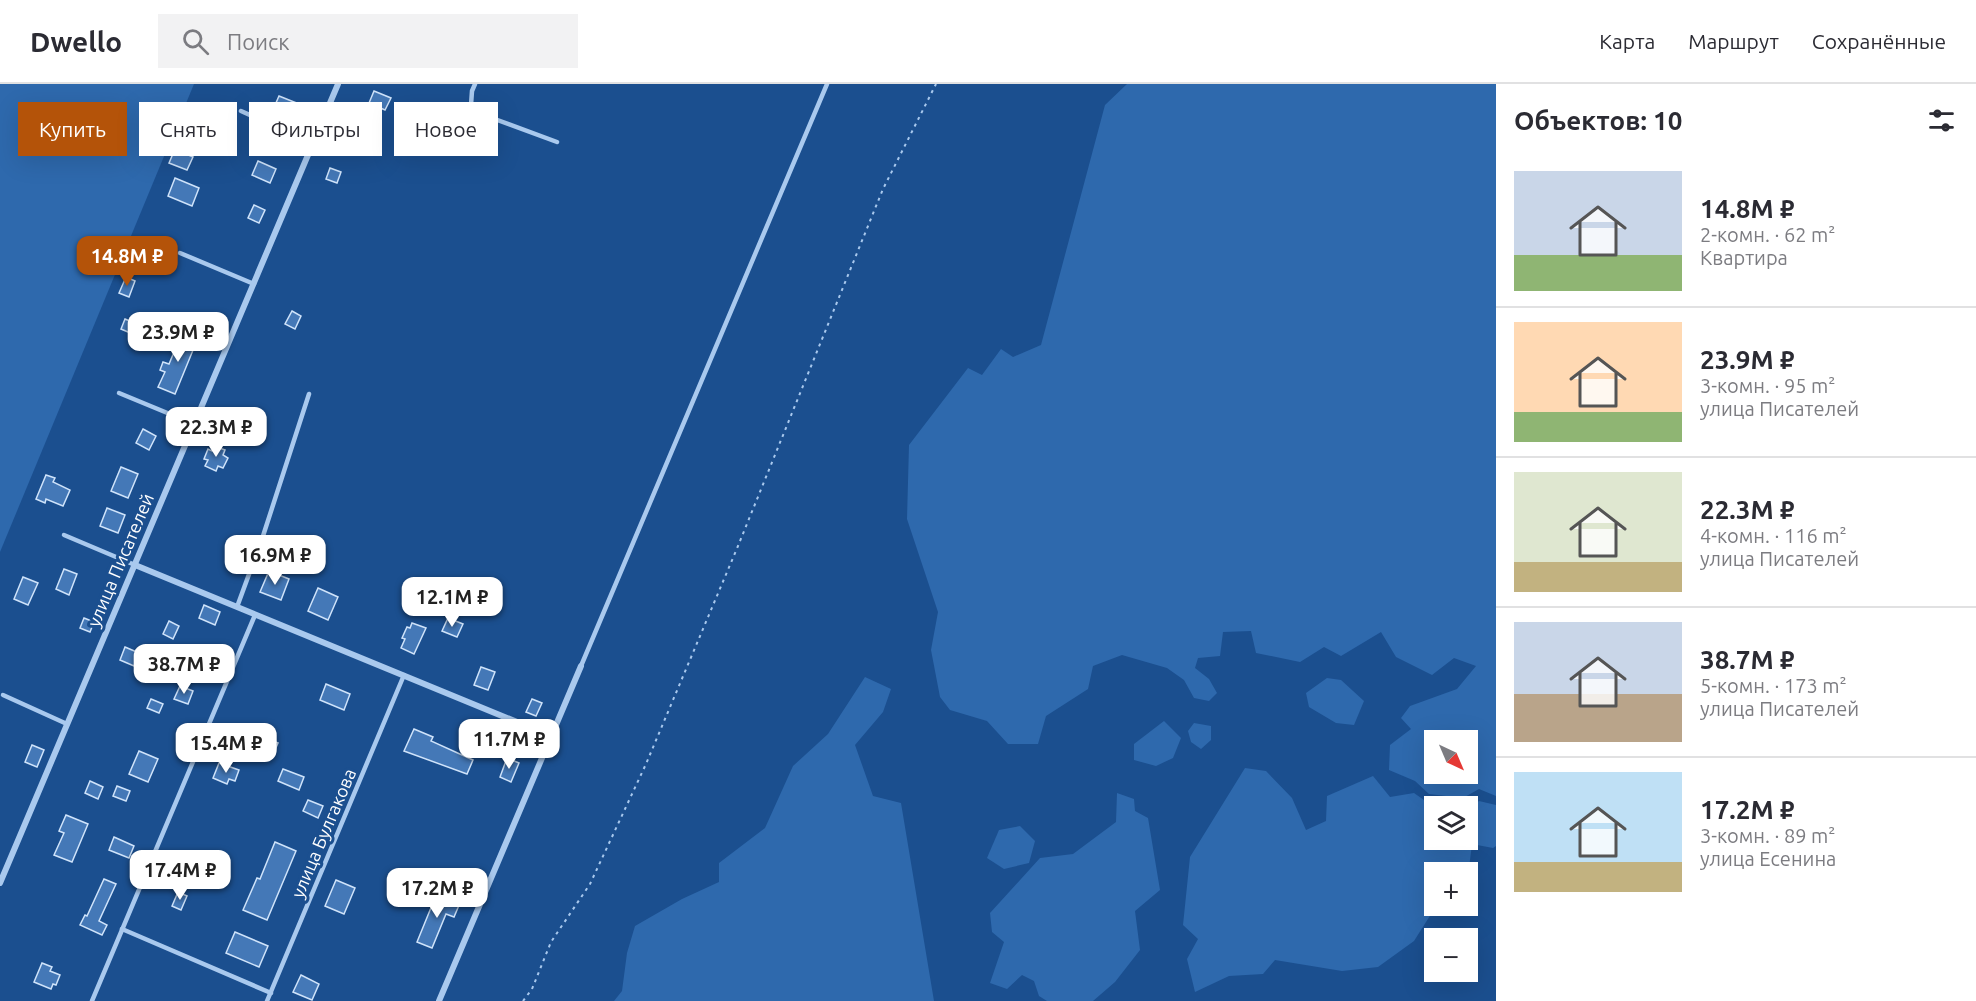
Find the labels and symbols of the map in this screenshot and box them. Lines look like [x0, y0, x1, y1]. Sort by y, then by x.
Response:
pin: 14.8M ₽ [72, 236, 182, 287]
pin: 23.9M ₽ [123, 312, 233, 363]
pin: 22.3M ₽ [161, 407, 271, 458]
street label: улица Писателей [83, 490, 157, 630]
pin: 16.9M ₽ [220, 535, 330, 586]
pin: 12.1M ₽ [397, 577, 507, 628]
pin: 38.7M ₽ [129, 644, 239, 695]
pin: 11.7M ₽ [454, 719, 564, 770]
pin: 15.4M ₽ [171, 723, 281, 774]
north arrow [1424, 730, 1478, 784]
street label: улица Булгакова [287, 765, 359, 901]
pin: 17.4M ₽ [125, 850, 235, 901]
pin: 17.2M ₽ [382, 868, 492, 919]

